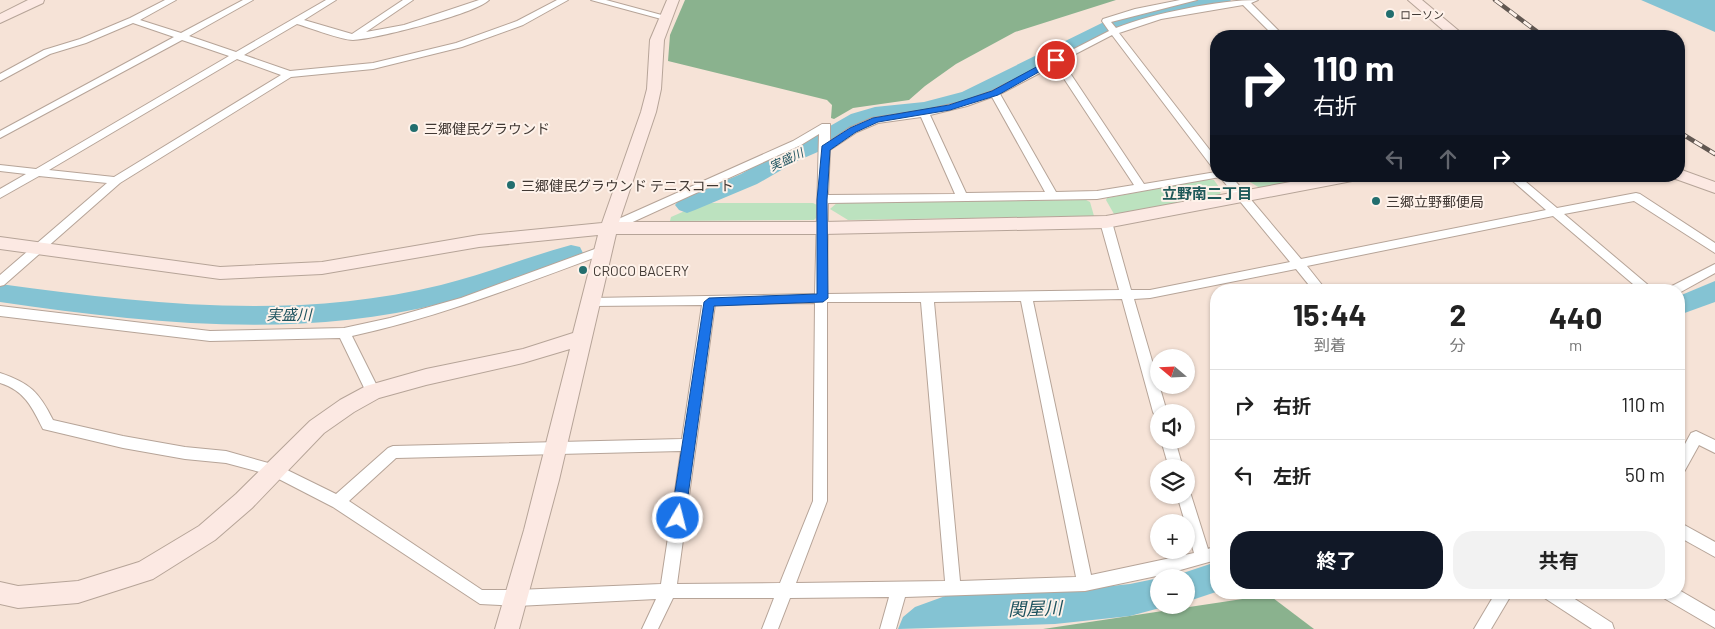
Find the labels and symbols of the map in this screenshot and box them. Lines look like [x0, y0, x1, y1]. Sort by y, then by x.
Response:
marker: ローソン [1384, 8, 1396, 20]
place label: ローソン [1400, 8, 1444, 21]
pin [1035, 39, 1077, 81]
place label: 三郷健民グラウンド [424, 120, 550, 137]
marker: 三郷健民グラウンド [408, 122, 420, 134]
water label: 実盛川 [767, 144, 807, 173]
place label: 三郷健民グラウンド テニスコート [521, 177, 734, 194]
marker: 三郷健民グラウンド テニスコート [505, 179, 517, 191]
district label: 立野南二丁目 [1162, 184, 1252, 202]
place label: 三郷立野郵便局 [1386, 193, 1484, 210]
marker: 三郷立野郵便局 [1370, 195, 1382, 207]
place label: CROCO BACERY [593, 262, 689, 279]
marker: CROCO BACERY [577, 264, 589, 276]
water label: 実盛川 [266, 305, 313, 323]
north arrow [1150, 349, 1195, 394]
position arrow [651, 491, 703, 543]
water label: 関屋川 [1008, 596, 1064, 620]

